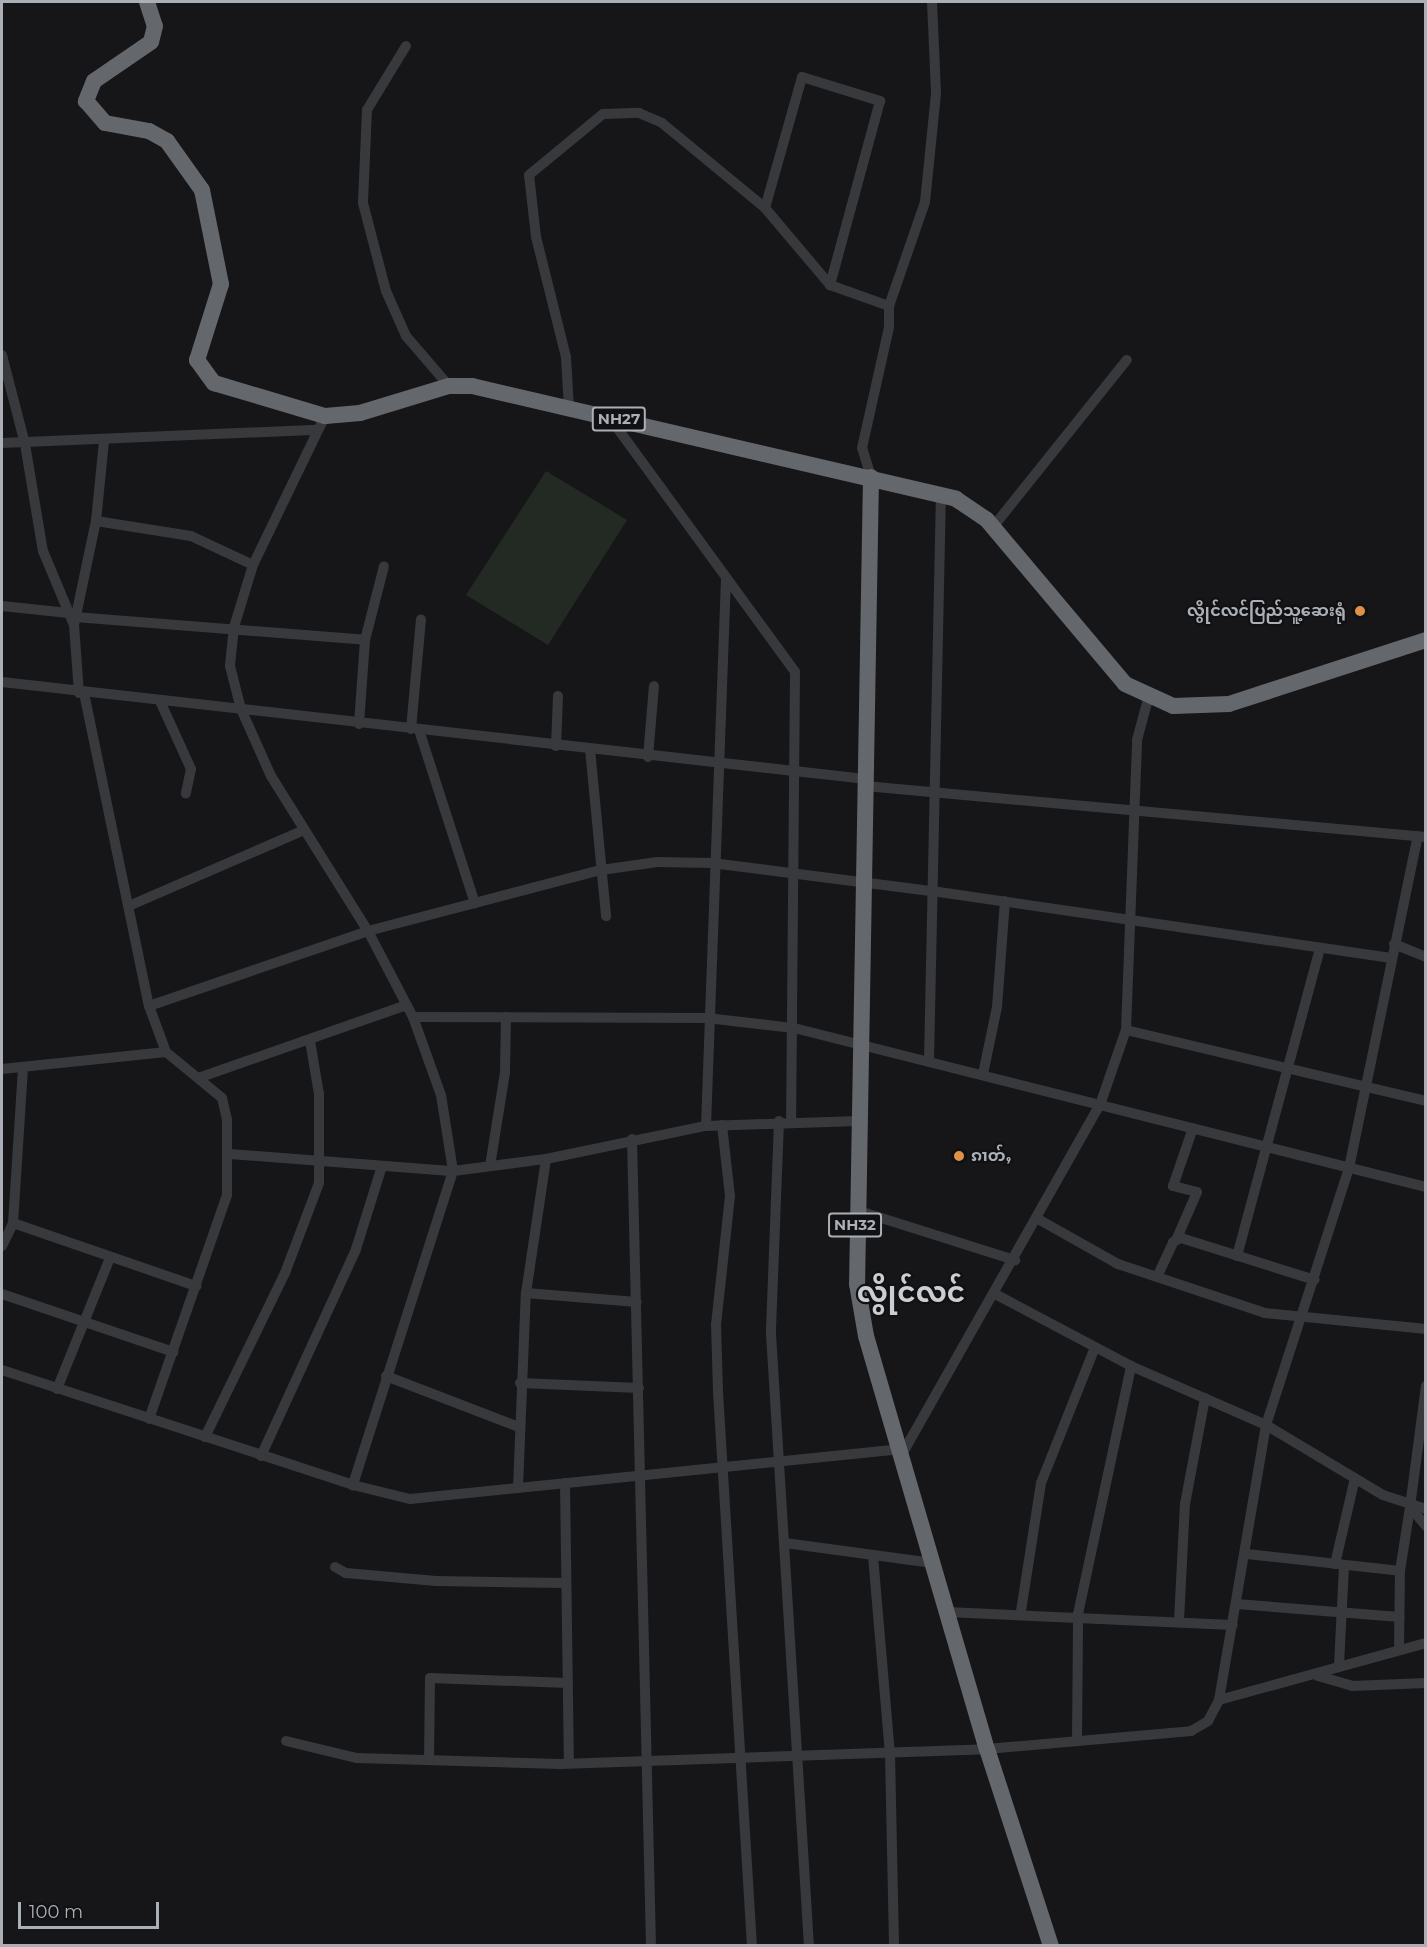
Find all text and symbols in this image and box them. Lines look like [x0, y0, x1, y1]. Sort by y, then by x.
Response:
road number: NH27 [590, 407, 648, 431]
place label: လွိုင်လင်ပြည်သူ့ဆေးရုံ [1187, 601, 1346, 621]
marker: လွိုင်လင်ပြည်သူ့ဆေးရုံ [1351, 602, 1369, 620]
place label: ၵၢတ်ႇ [971, 1146, 1012, 1166]
marker: ၵၢတ်ႇ [952, 1149, 966, 1163]
road number: NH32 [828, 1213, 882, 1237]
district label: လွိုင်လင် [857, 1275, 965, 1309]
scale bar [21, 1890, 162, 1928]
text: 100 m [29, 1901, 83, 1923]

